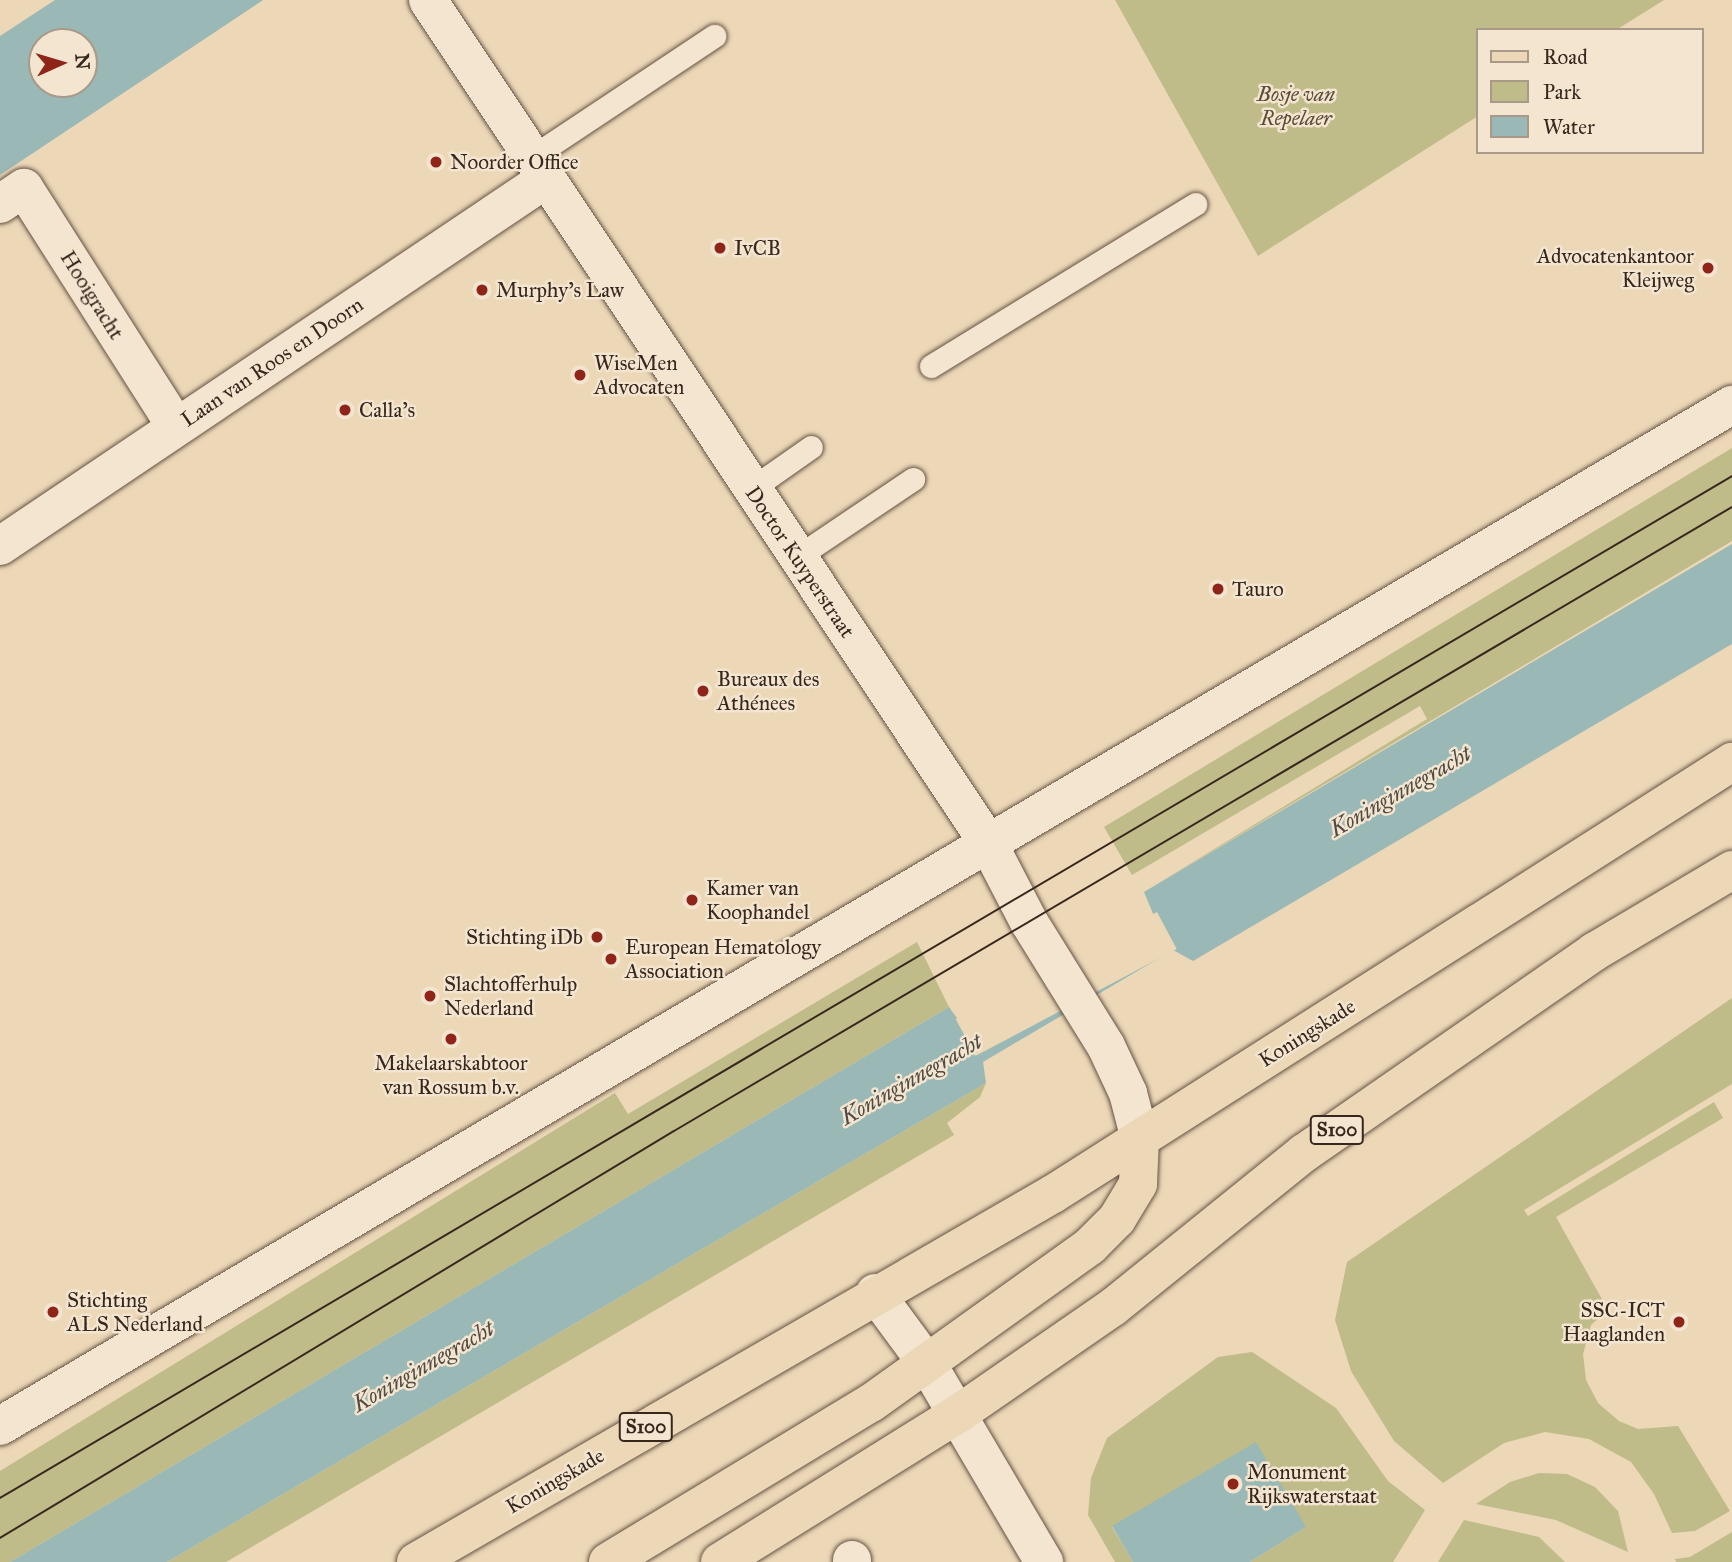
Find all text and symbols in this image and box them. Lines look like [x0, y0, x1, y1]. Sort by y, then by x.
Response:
north arrow [28, 28, 98, 98]
legend [1476, 28, 1704, 154]
text: Road [1543, 44, 1588, 70]
text: N [70, 53, 94, 70]
text: Park [1543, 79, 1581, 105]
park label: Bosje van Repelaer [1257, 81, 1335, 131]
text: Water [1543, 114, 1595, 140]
place label: Noorder Office [450, 149, 579, 175]
marker: Noorder Office [428, 154, 444, 170]
place label: IvCB [734, 235, 781, 261]
marker: IvCB [712, 240, 728, 256]
place label: Advocatenkantoor Kleijweg [1537, 243, 1694, 293]
street label: Hooigracht [55, 246, 129, 344]
marker: Advocatenkantoor Kleijweg [1700, 260, 1716, 276]
place label: Murphy's Law [496, 277, 624, 303]
marker: Murphy's Law [474, 282, 490, 298]
street label: Laan van Roos en Doorn [176, 292, 368, 432]
place label: WiseMen Advocaten [594, 350, 684, 400]
marker: WiseMen Advocaten [572, 367, 588, 383]
place label: Calla's [359, 397, 415, 423]
marker: Calla's [337, 402, 353, 418]
street label: Doctor Kuyperstraat [740, 481, 860, 643]
place label: Tauro [1232, 576, 1284, 602]
marker: Tauro [1210, 581, 1226, 597]
place label: Bureaux des Athénees [717, 666, 819, 716]
marker: Bureaux des Athénees [695, 683, 711, 699]
water label: Koninginnegracht [1324, 739, 1476, 843]
place label: Kamer van Koophandel [706, 875, 809, 925]
marker: Kamer van Koophandel [684, 892, 700, 908]
place label: Stichting iDb [466, 924, 583, 950]
marker: Stichting iDb [589, 929, 605, 945]
place label: European Hematology Association [625, 934, 821, 984]
marker: European Hematology Association [603, 951, 619, 967]
place label: Slachtofferhulp Nederland [444, 971, 577, 1021]
marker: Slachtofferhulp Nederland [422, 988, 438, 1004]
street label: Koningskade [1254, 993, 1360, 1073]
water label: Koninginnegracht [835, 1027, 987, 1131]
marker: Makelaarskabtoor van Rossum b.v. [443, 1031, 459, 1047]
place label: Makelaarskabtoor van Rossum b.v. [374, 1050, 528, 1100]
road number: S100 [1309, 1114, 1365, 1146]
place label: Stichting ALS Nederland [67, 1287, 203, 1337]
place label: SSC-ICT Haaglanden [1563, 1297, 1665, 1347]
marker: Stichting ALS Nederland [45, 1304, 61, 1320]
water label: Koninginnegracht [347, 1314, 499, 1418]
marker: SSC-ICT Haaglanden [1671, 1314, 1687, 1330]
road number: S100 [618, 1412, 674, 1442]
street label: Koningskade [501, 1443, 609, 1519]
place label: Monument Rijkswaterstaat [1247, 1459, 1377, 1509]
marker: Monument Rijkswaterstaat [1225, 1476, 1241, 1492]

